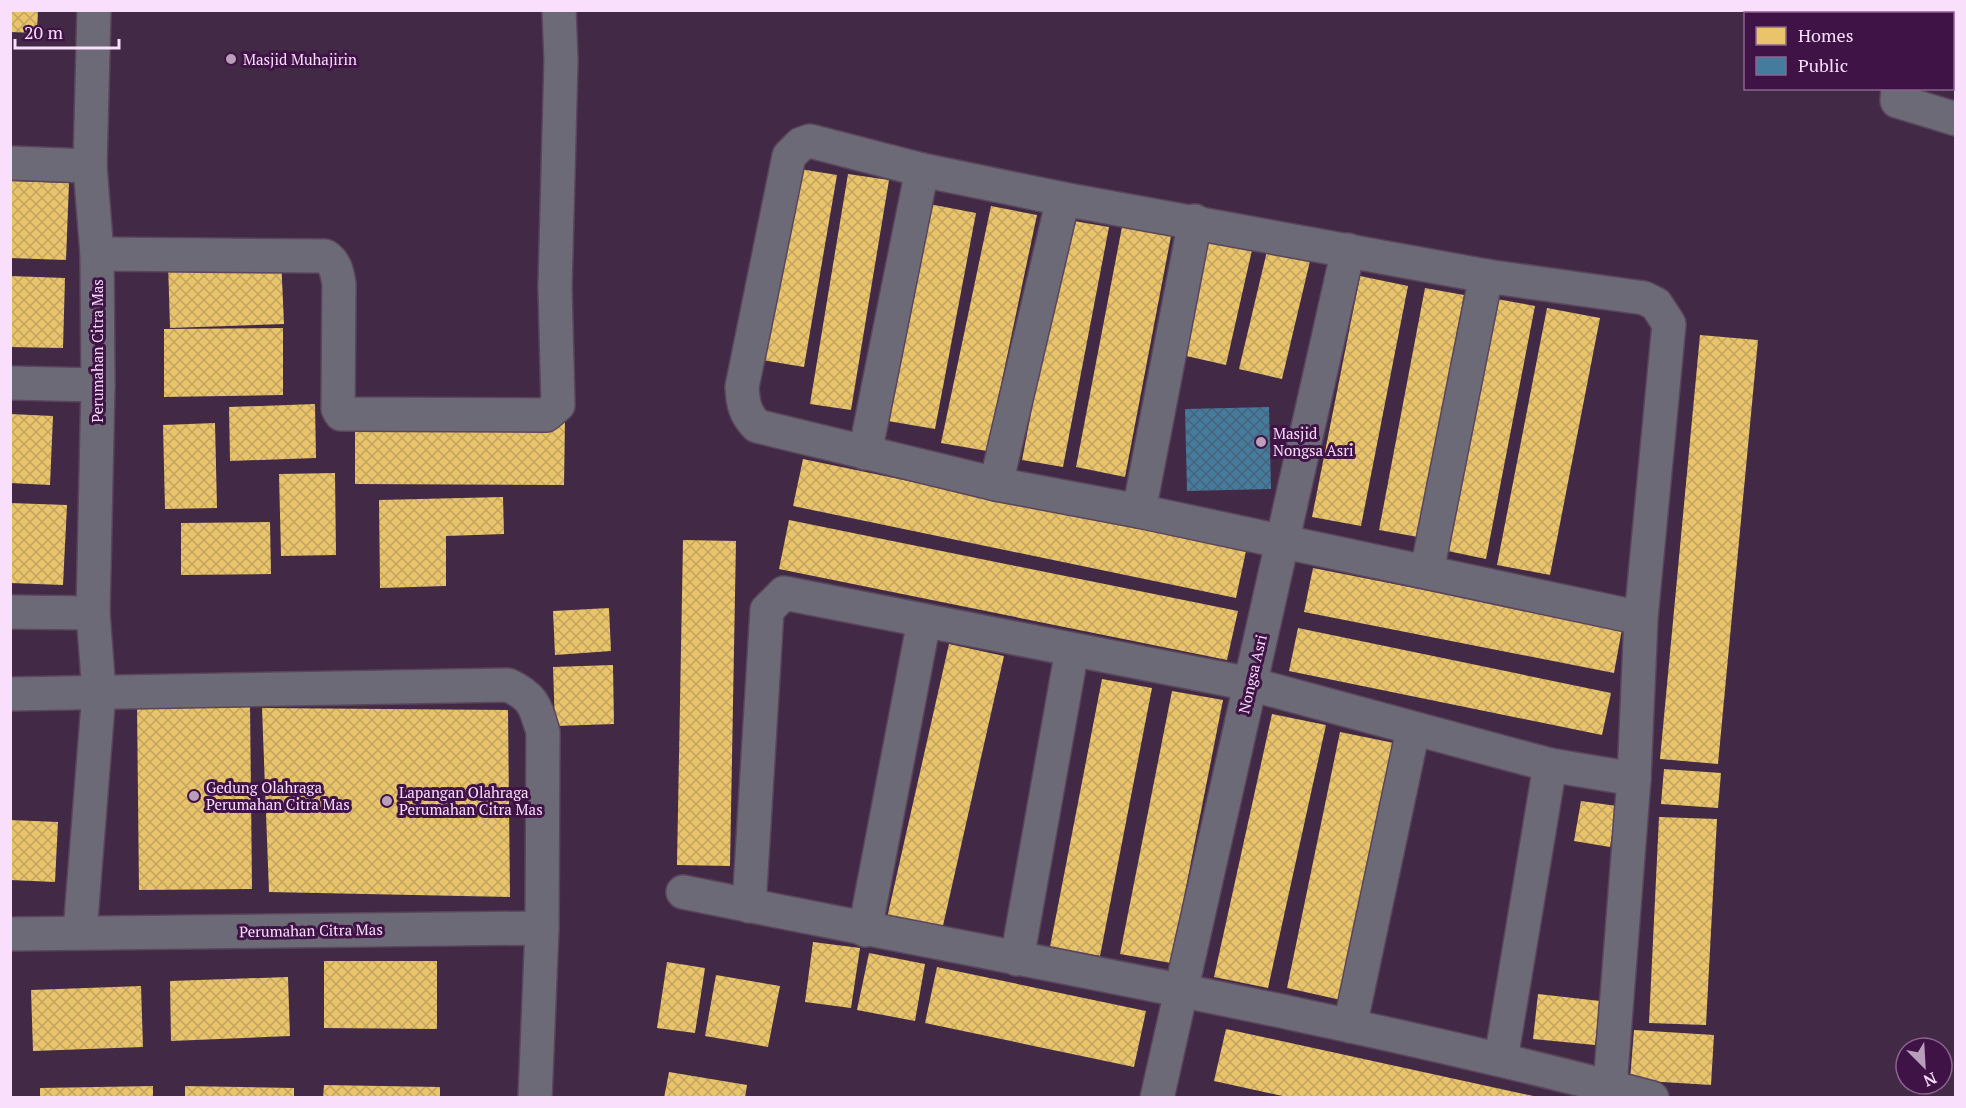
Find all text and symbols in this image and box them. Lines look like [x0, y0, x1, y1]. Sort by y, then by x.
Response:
scale bar [15, 12, 118, 50]
legend [1744, 12, 1954, 90]
text: 20 m [24, 20, 64, 44]
text: Homes [1798, 23, 1853, 47]
place label: Masjid Muhajirin [243, 49, 357, 69]
marker: Masjid Muhajirin [224, 52, 238, 66]
text: Public [1798, 53, 1848, 77]
street label: Perumahan Citra Mas [87, 279, 107, 423]
place label: Masjid Nongsa Asri [1273, 423, 1354, 460]
marker: Masjid Nongsa Asri [1254, 435, 1268, 449]
street label: Nongsa Asri [1233, 633, 1271, 715]
place label: Gedung Olahraga Perumahan Citra Mas [206, 777, 350, 814]
place label: Lapangan Olahraga Perumahan Citra Mas [399, 782, 543, 819]
marker: Gedung Olahraga Perumahan Citra Mas [187, 789, 201, 803]
marker: Lapangan Olahraga Perumahan Citra Mas [380, 794, 394, 808]
street label: Perumahan Citra Mas [239, 919, 383, 941]
north arrow [1894, 1036, 1954, 1096]
text: N [1920, 1067, 1940, 1092]

